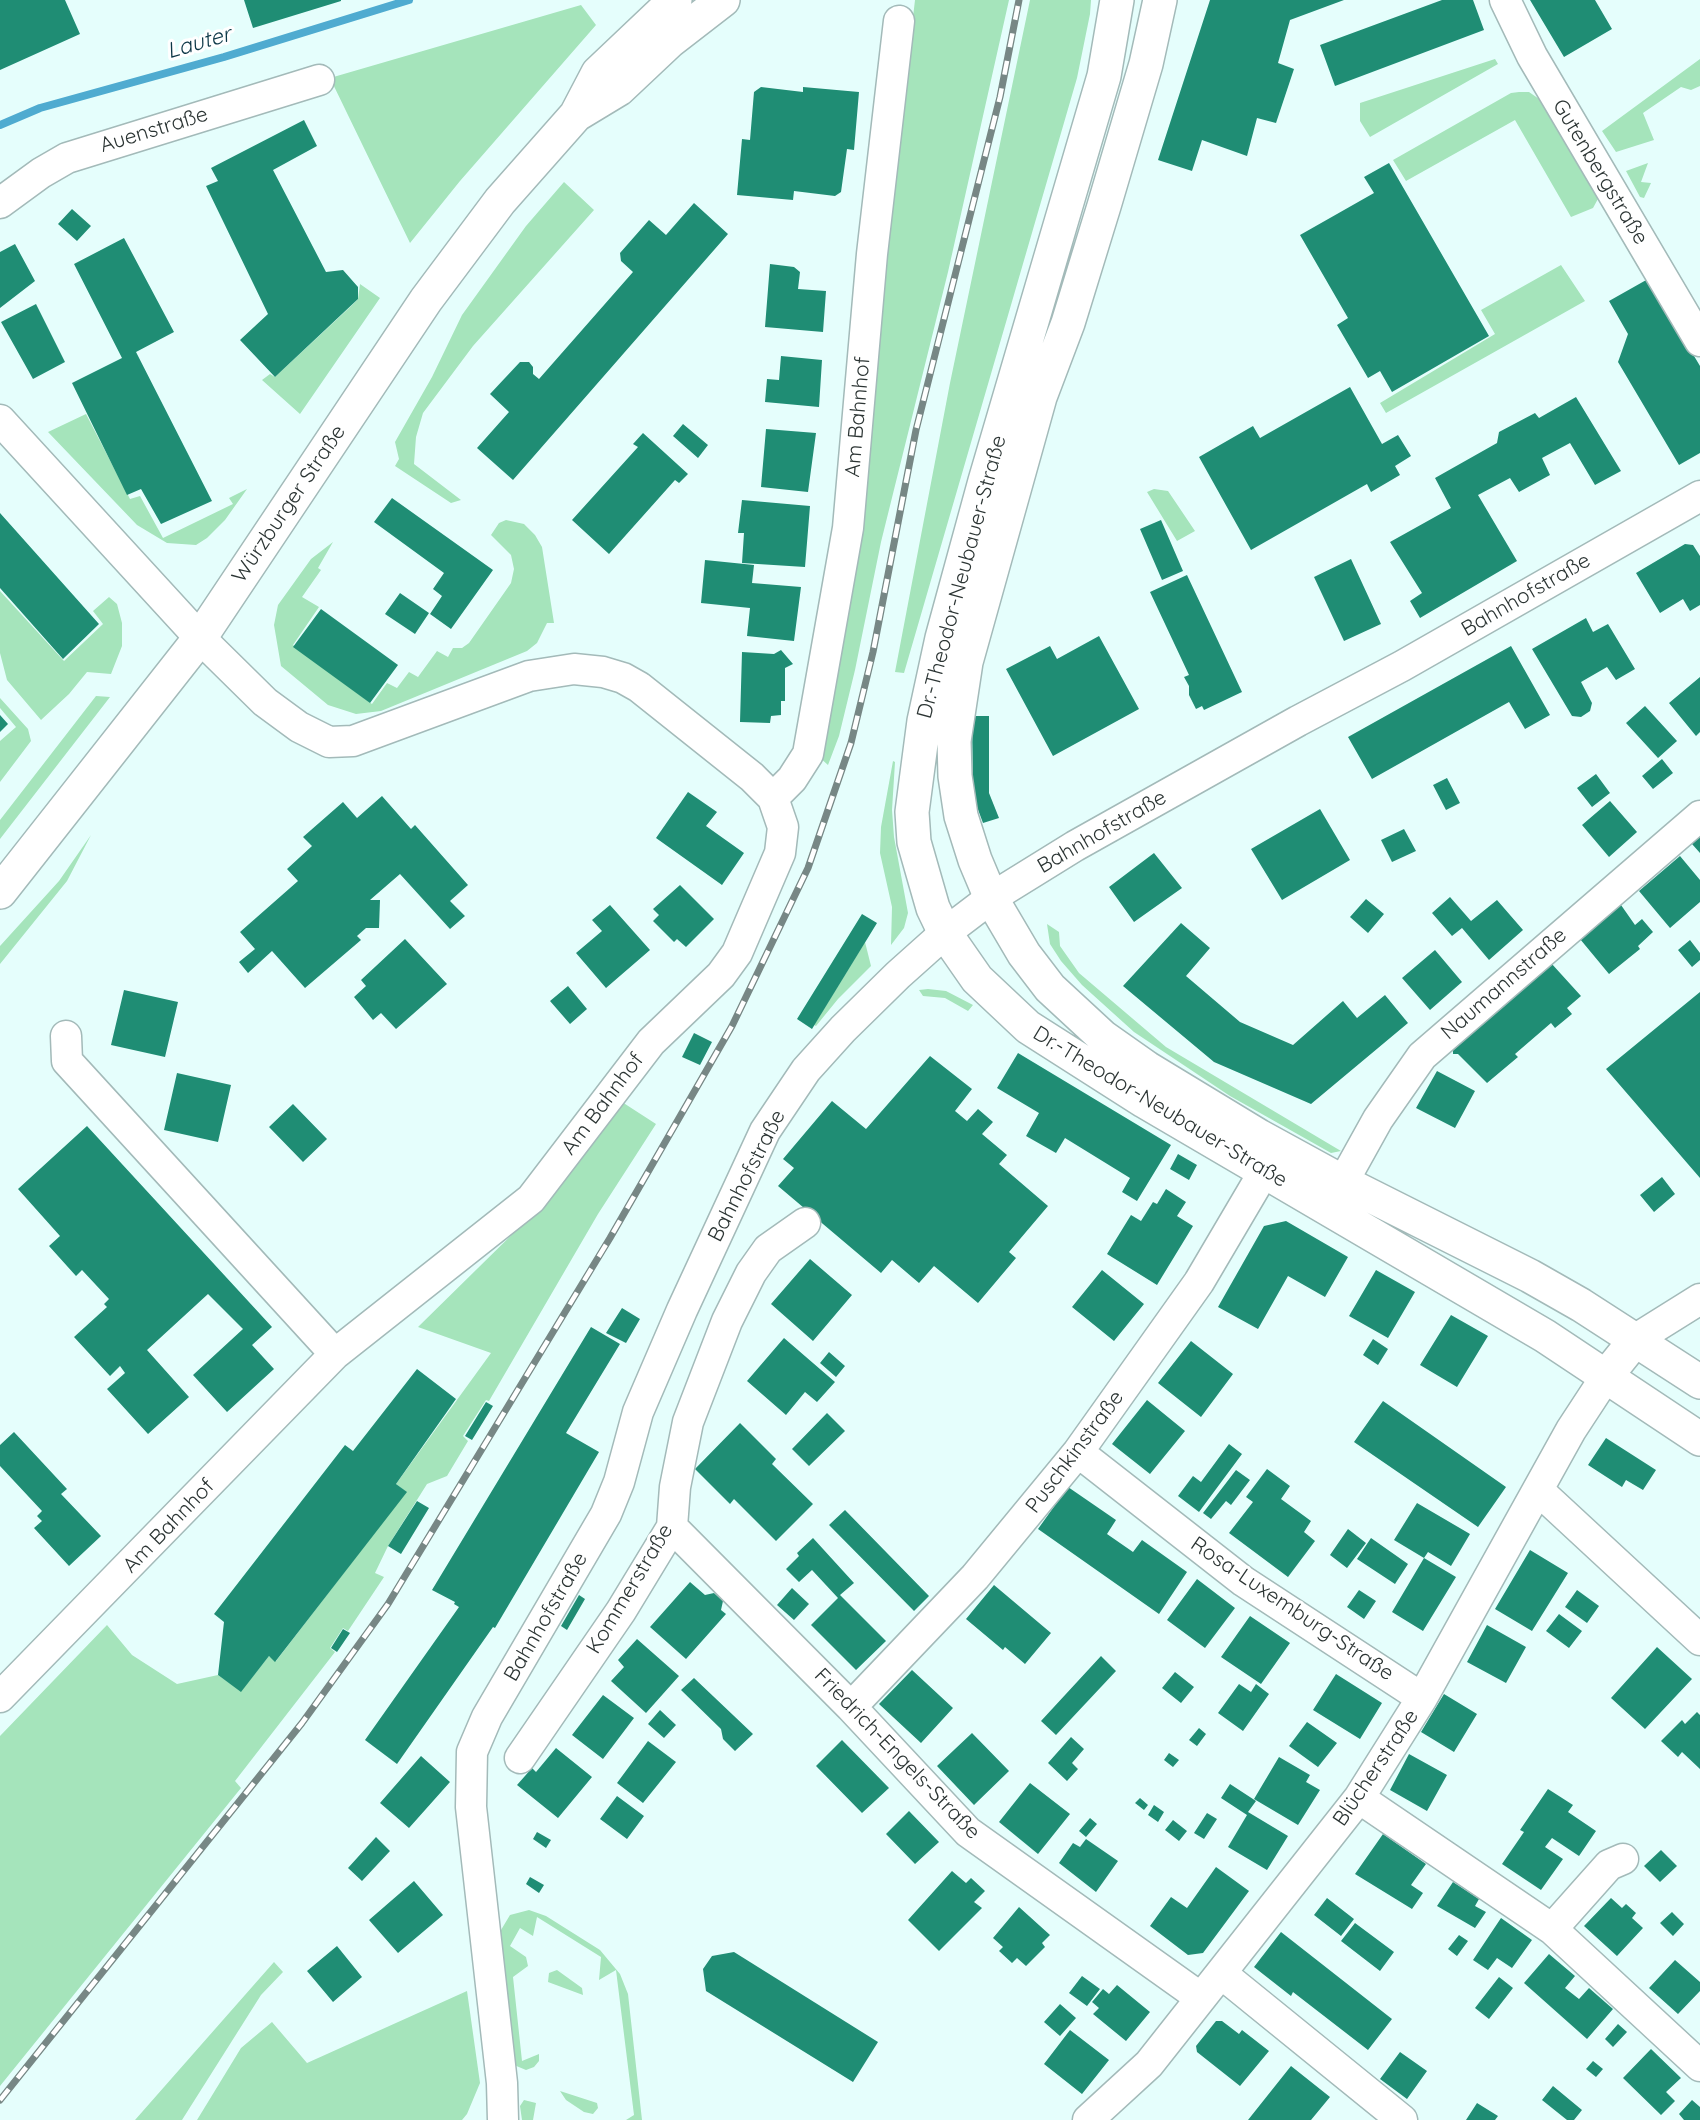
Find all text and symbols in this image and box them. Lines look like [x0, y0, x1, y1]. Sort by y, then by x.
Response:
water label: Lauter [164, 21, 234, 65]
street label: Gutenbergstraße [1547, 95, 1653, 249]
street label: Auenstraße [97, 102, 211, 158]
street label: Am Bahnhof [840, 356, 876, 478]
street label: Würzburger Straße [227, 420, 351, 588]
street label: Dr.-Theodor-Neubauer-Straße [912, 433, 1012, 721]
street label: Bahnhofstraße [1457, 548, 1595, 642]
street label: Bahnhofstraße [1033, 785, 1171, 879]
street label: Naumannstraße [1436, 923, 1572, 1045]
street label: Dr.-Theodor-Neubauer-Straße [1028, 1021, 1292, 1193]
street label: Am Bahnhof [556, 1048, 650, 1160]
street label: Bahnhofstraße [703, 1106, 791, 1246]
street label: Puschkinstraße [1021, 1386, 1129, 1518]
street label: Am Bahnhof [118, 1474, 220, 1578]
street label: Kommerstraße [581, 1520, 679, 1658]
street label: Rosa-Luxemburg-Straße [1186, 1532, 1398, 1686]
street label: Bahnhofstraße [499, 1548, 593, 1686]
street label: Friedrich-Engels-Straße [809, 1663, 985, 1845]
street label: Blücherstraße [1328, 1705, 1424, 1831]

